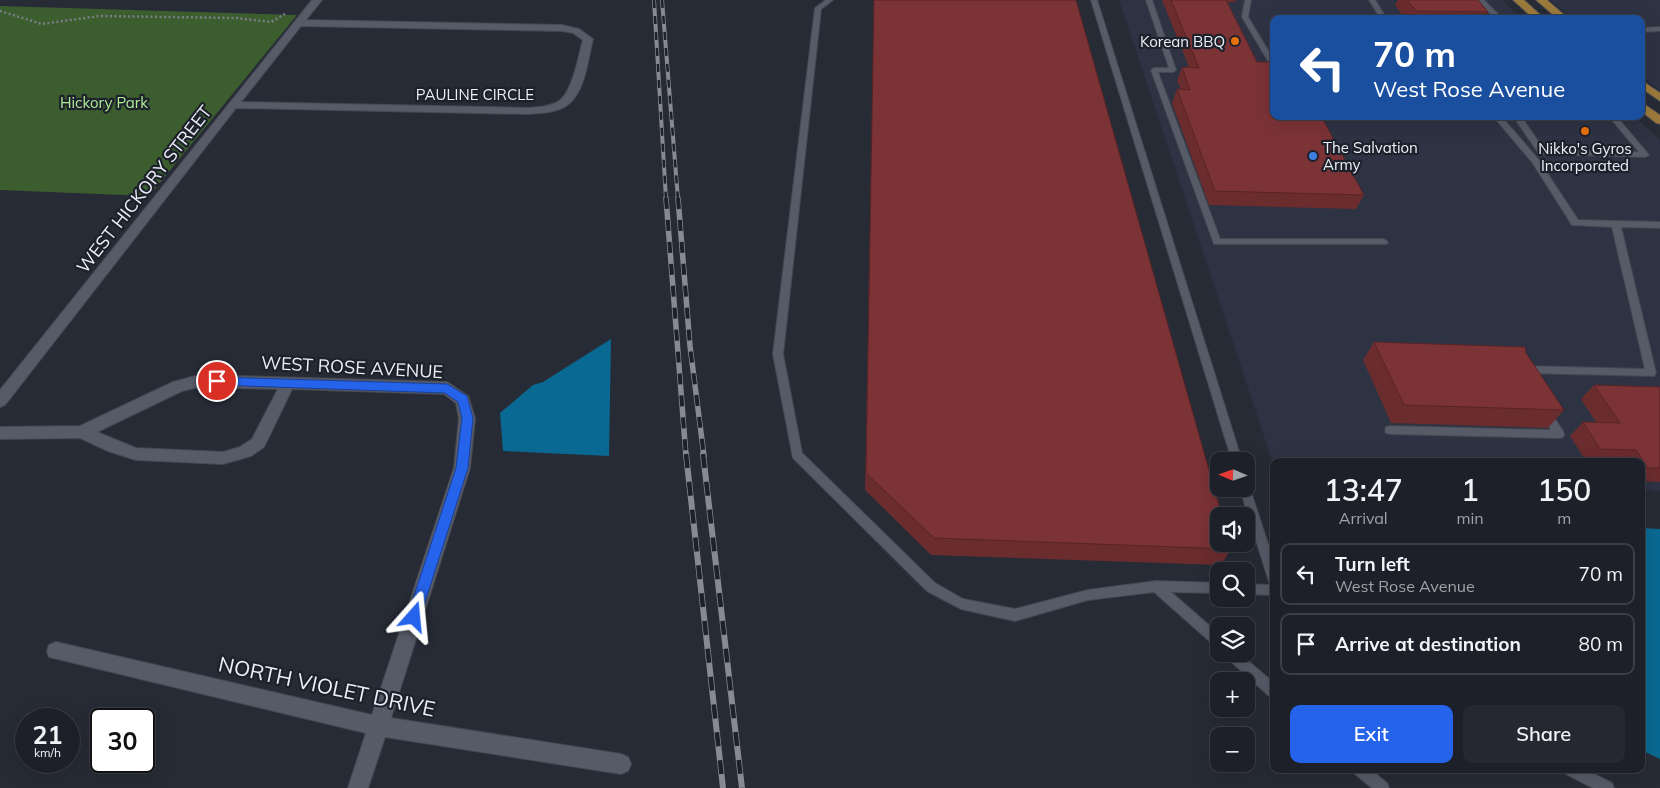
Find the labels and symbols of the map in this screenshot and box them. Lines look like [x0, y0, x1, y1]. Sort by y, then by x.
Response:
place label: Korean BBQ [1140, 32, 1225, 51]
marker: Korean BBQ [1229, 35, 1241, 47]
street label: PAULINE CIRCLE [416, 85, 534, 104]
park label: Hickory Park [60, 93, 148, 112]
street label: WEST HICKORY STREET [71, 100, 217, 277]
marker: Nikko's Gyros Incorporated [1579, 125, 1591, 137]
place label: The Salvation Army [1323, 138, 1418, 174]
place label: Nikko's Gyros Incorporated [1538, 139, 1632, 175]
marker: The Salvation Army [1307, 150, 1319, 162]
street label: WEST ROSE AVENUE [260, 351, 444, 383]
pin [196, 360, 238, 402]
north arrow [1210, 452, 1255, 498]
position arrow [387, 590, 439, 642]
street label: NORTH VIOLET DRIVE [216, 650, 438, 722]
speed limit sign: 30 [90, 708, 155, 773]

